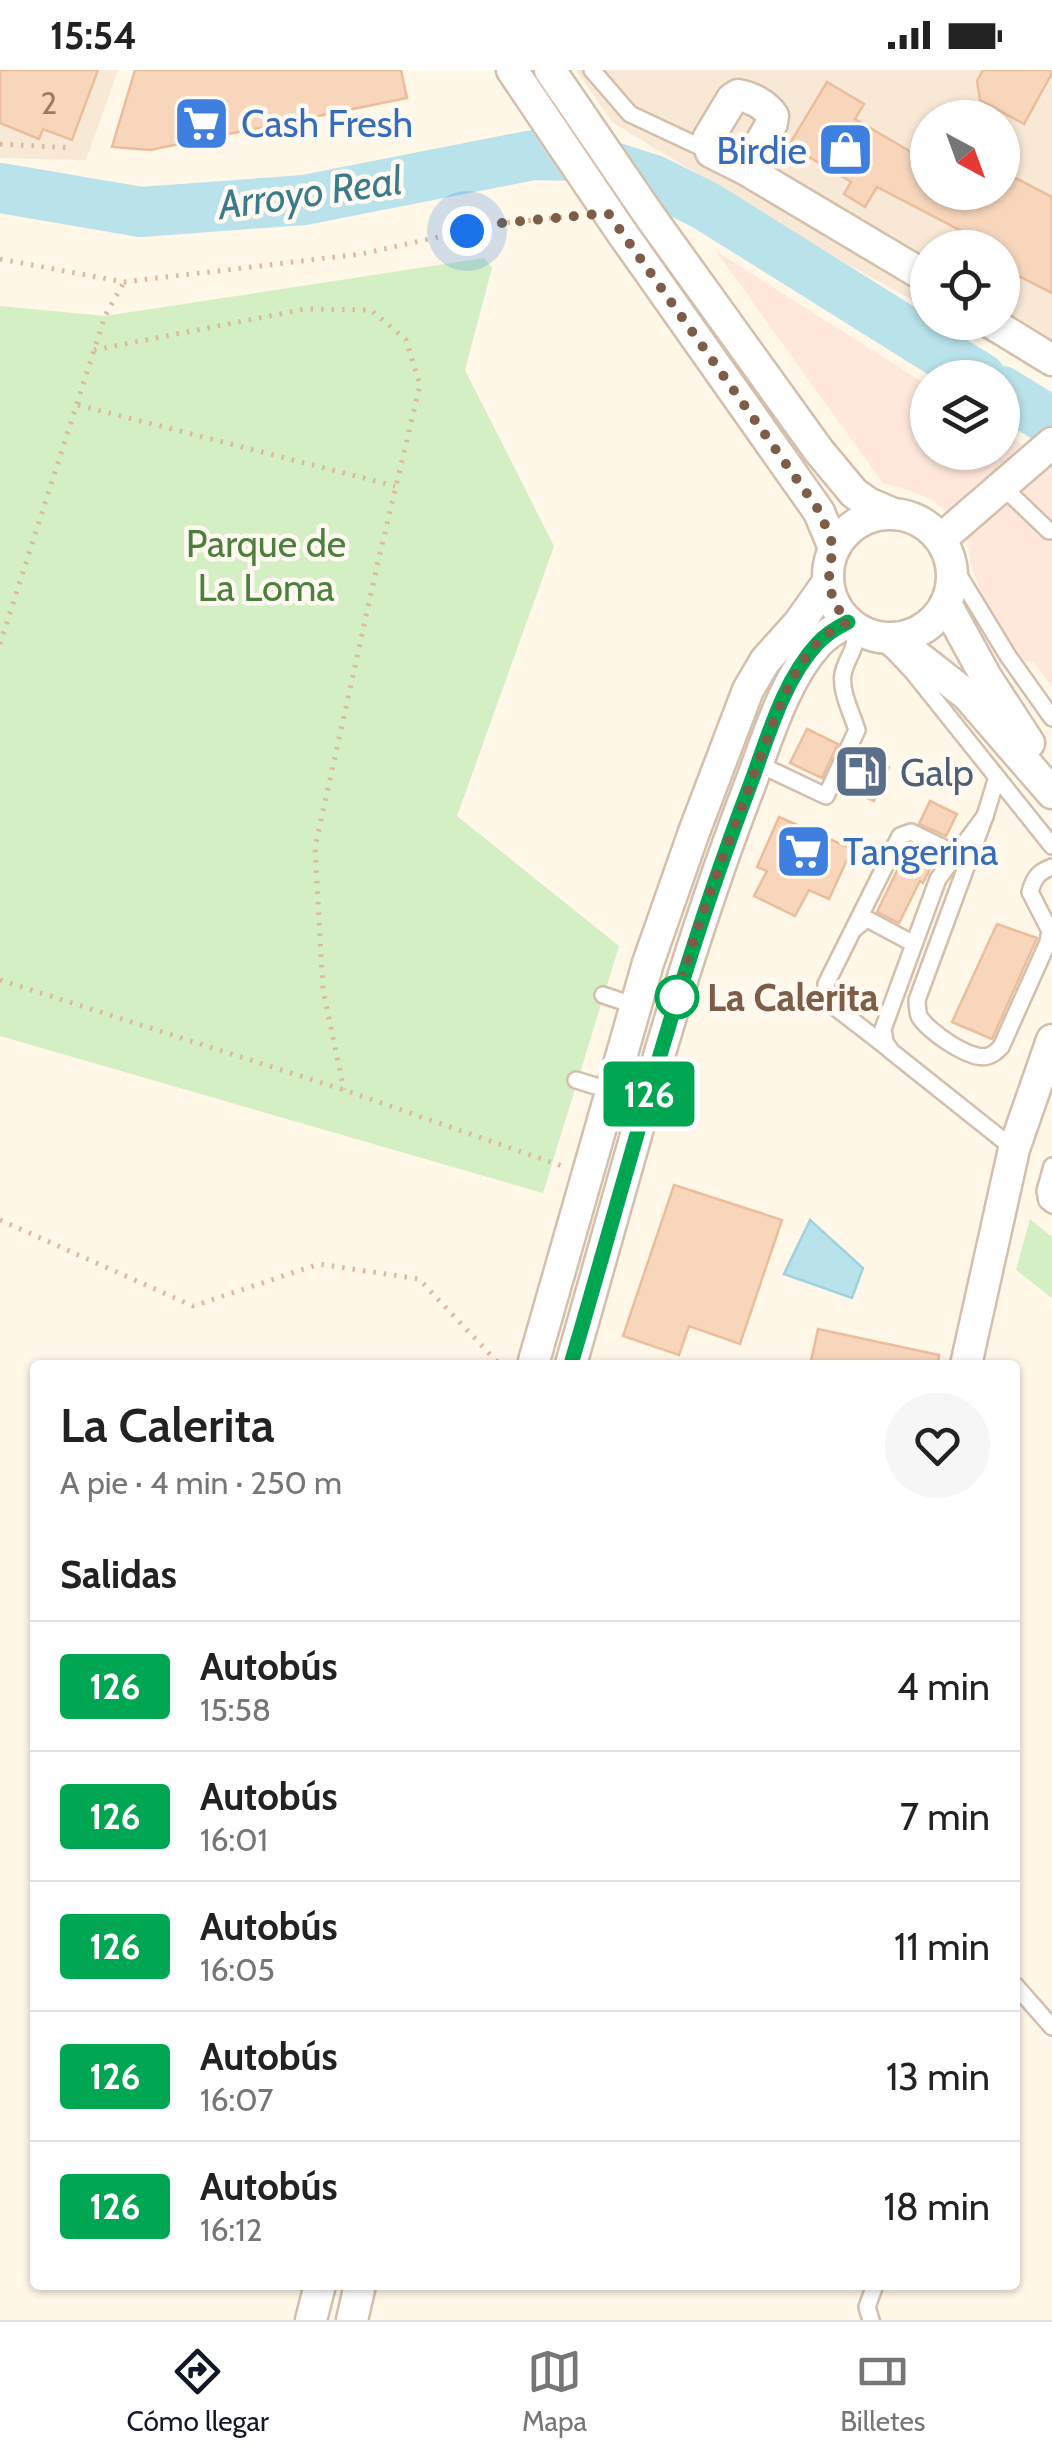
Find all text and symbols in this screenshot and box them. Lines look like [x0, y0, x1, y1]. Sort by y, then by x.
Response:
text: 15:54 [50, 12, 137, 59]
house number: 2 [41, 83, 57, 122]
supermarket icon: Cash Fresh [172, 93, 232, 153]
place label: Cash Fresh [241, 100, 413, 147]
north arrow [910, 100, 1020, 210]
map controls [910, 100, 1020, 470]
shop icon: Birdie [816, 120, 876, 180]
place label: Birdie [716, 127, 807, 174]
water label: Arroyo Real [213, 155, 406, 229]
your location [442, 206, 492, 256]
button: locate [910, 230, 1020, 340]
button: layers [910, 360, 1020, 470]
park label: Parque de La Loma [186, 520, 346, 611]
fuel station icon: Galp [831, 742, 891, 802]
place label: Galp [900, 749, 974, 796]
supermarket icon: Tangerina [774, 821, 834, 881]
place label: Tangerina [843, 828, 998, 875]
place label: La Calerita [707, 974, 879, 1021]
marker: La Calerita [656, 976, 698, 1018]
line badge: 126 [592, 1062, 706, 1126]
text: 126 [623, 1073, 675, 1116]
button: heart [885, 1393, 990, 1498]
text: La Calerita [60, 1396, 275, 1454]
text: A pie · 4 min · 250 m [60, 1463, 342, 1502]
text: Salidas [60, 1551, 177, 1598]
text: Autobús [200, 1643, 338, 1690]
text: 4 min [897, 1663, 990, 1710]
text: 126 [89, 1665, 141, 1708]
text: 15:58 [200, 1690, 271, 1729]
text: Autobús [200, 1773, 338, 1820]
text: 7 min [900, 1793, 990, 1840]
text: 126 [89, 1795, 141, 1838]
text: 16:01 [200, 1820, 268, 1859]
text: Autobús [200, 1903, 338, 1950]
text: 11 min [894, 1923, 990, 1970]
text: 126 [89, 1925, 141, 1968]
text: 16:05 [200, 1950, 275, 1989]
text: Autobús [200, 2033, 338, 2080]
text: 13 min [886, 2053, 990, 2100]
text: 126 [89, 2055, 141, 2098]
text: 16:07 [200, 2080, 273, 2119]
text: Autobús [200, 2163, 338, 2210]
text: 18 min [883, 2183, 990, 2230]
text: 126 [89, 2185, 141, 2228]
text: 16:12 [200, 2210, 262, 2249]
tab: Cómo llegar [127, 2344, 269, 2438]
tab: Mapa [522, 2344, 587, 2438]
tab: Billetes [840, 2344, 925, 2438]

